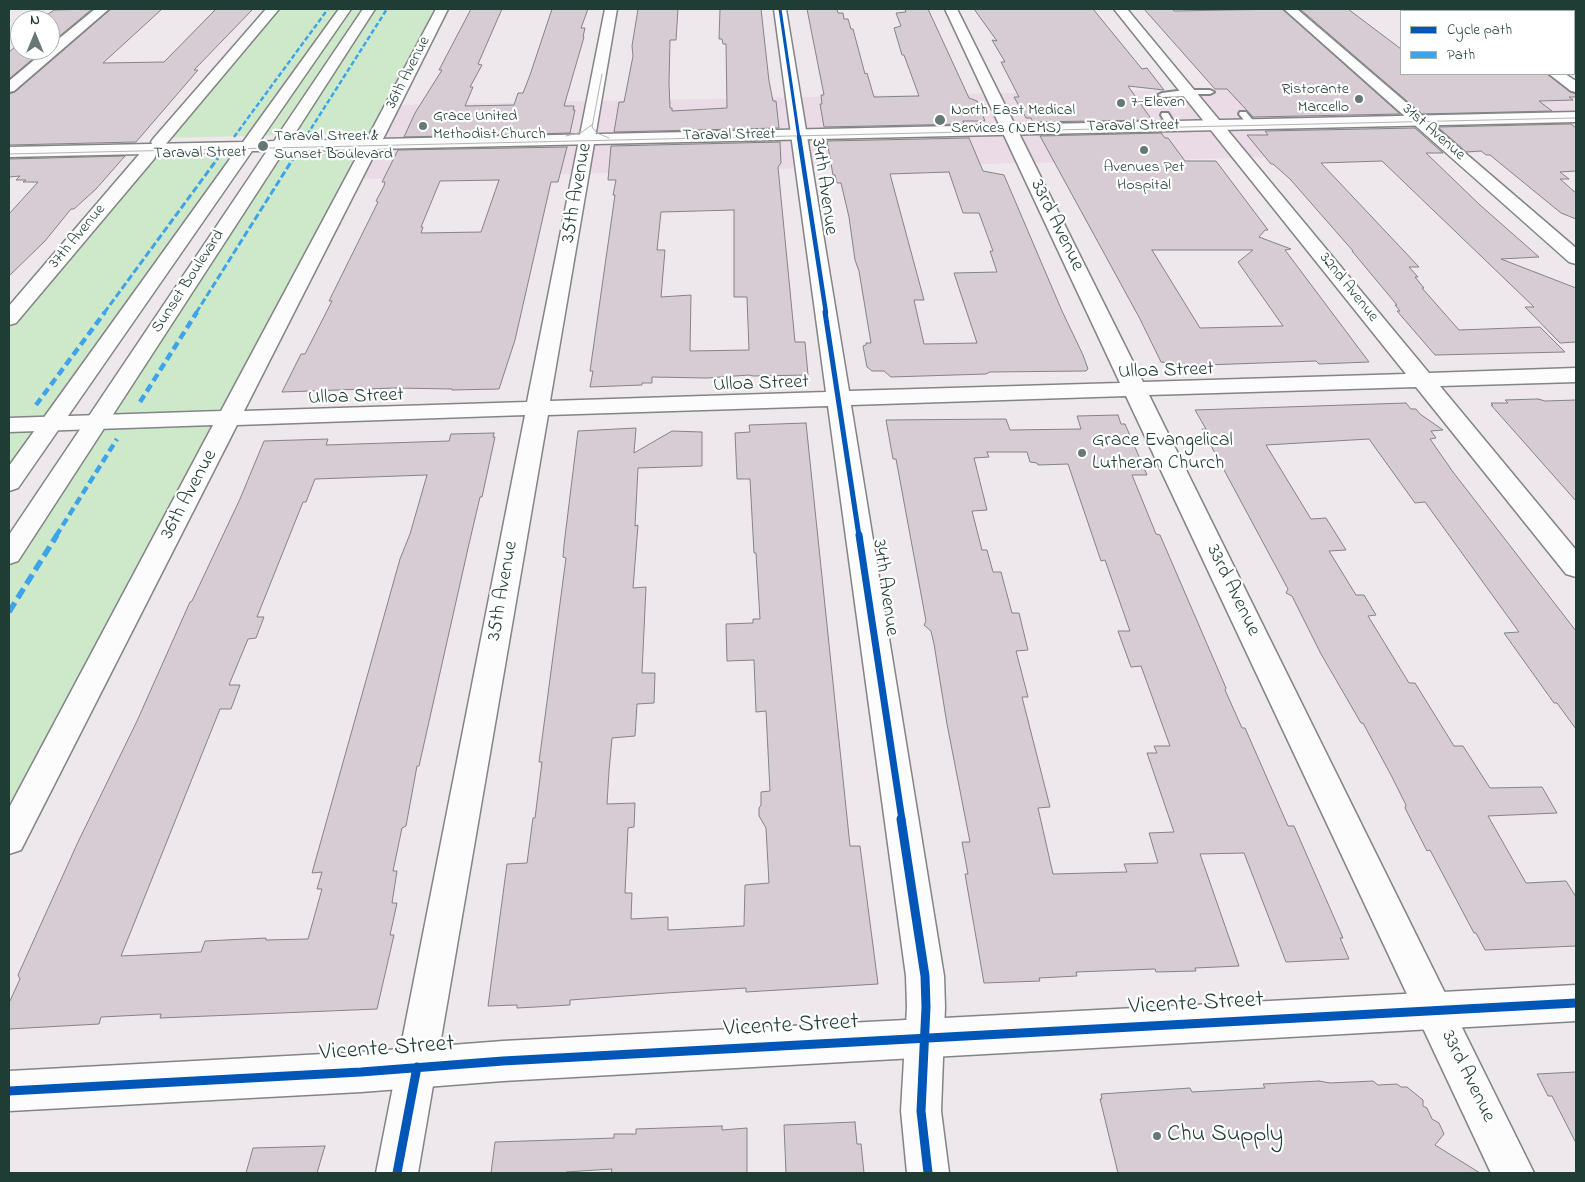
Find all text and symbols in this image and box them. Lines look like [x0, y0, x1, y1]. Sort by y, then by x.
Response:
north arrow [10, 10, 60, 60]
text: N [30, 10, 40, 31]
legend [1400, 10, 1575, 75]
text: Cycle path [1447, 19, 1512, 41]
street label: 36th Avenue [383, 34, 435, 112]
text: Path [1447, 44, 1475, 66]
place label: Ristorante Marcello [1281, 80, 1349, 118]
place label: 7-Eleven [1131, 93, 1185, 113]
marker: Ristorante Marcello [1353, 93, 1365, 105]
marker: 7-Eleven [1115, 97, 1127, 109]
street label: 31st Avenue [1398, 100, 1468, 166]
place label: North East Medical Services (NEMS) [951, 101, 1075, 139]
place label: Grace United Methodist Church [433, 107, 546, 145]
marker: North East Medical Services (NEMS) [933, 113, 947, 127]
street label: Taraval Street [1086, 117, 1180, 137]
marker: Grace United Methodist Church [417, 120, 429, 132]
street label: Taraval Street [682, 126, 776, 146]
place label: Taraval Street & Sunset Boulevard [274, 127, 393, 165]
street label: 34th Avenue [804, 137, 842, 237]
marker: Taraval Street & Sunset Boulevard [256, 139, 270, 153]
street label: 35th Avenue [557, 141, 599, 245]
street label: Taraval Street [153, 144, 247, 164]
marker: Avenues Pet Hospital [1138, 144, 1150, 156]
place label: Avenues Pet Hospital [1104, 158, 1184, 196]
street label: 33rd Avenue [1024, 176, 1088, 276]
street label: 37th Avenue [46, 201, 110, 273]
street label: Sunset Boulevard [149, 227, 229, 337]
street label: 32nd Avenue [1314, 250, 1382, 326]
street label: Ulloa Street [1118, 358, 1214, 386]
street label: Ulloa Street [713, 371, 809, 399]
street label: Ulloa Street [308, 384, 404, 412]
place label: Grace Evangelical Lutheran Church [1092, 430, 1233, 477]
street label: 36th Avenue [156, 446, 224, 544]
marker: Grace Evangelical Lutheran Church [1076, 447, 1088, 459]
street label: 34th Avenue [865, 538, 903, 638]
street label: 35th Avenue [483, 539, 525, 643]
street label: 33rd Avenue [1200, 541, 1264, 641]
street label: Vicente Street [1128, 987, 1264, 1023]
street label: Vicente Street [723, 1009, 859, 1045]
street label: 33rd Avenue [1435, 1027, 1499, 1127]
street label: Vicente Street [318, 1031, 456, 1069]
place label: Chu Supply [1167, 1122, 1283, 1150]
marker: Chu Supply [1151, 1130, 1163, 1142]

